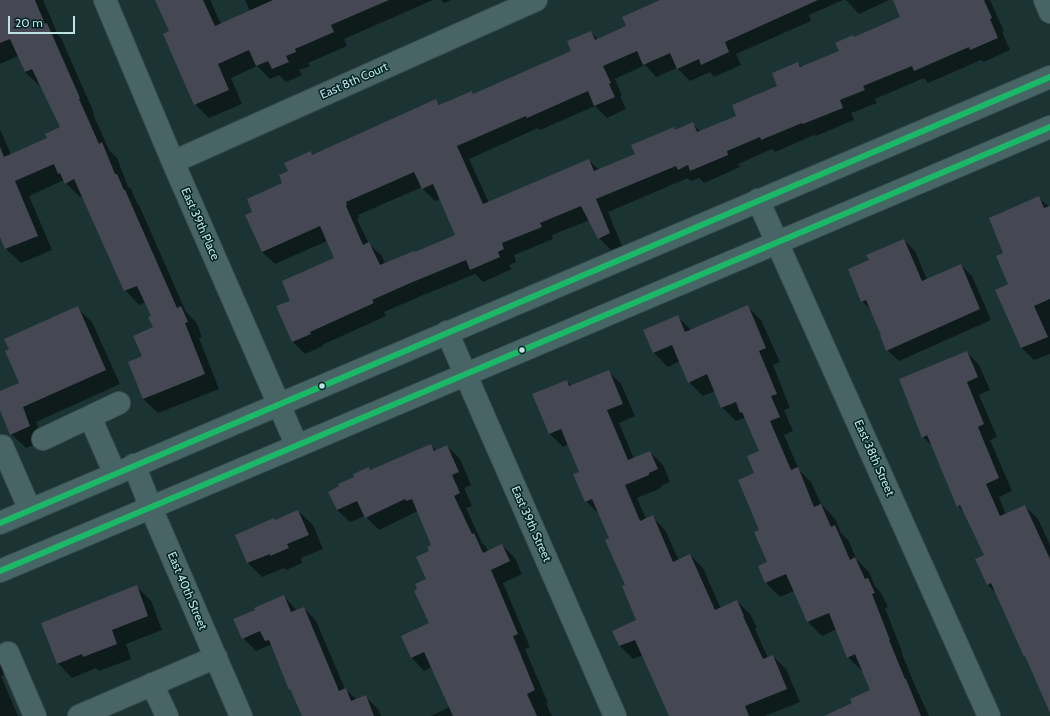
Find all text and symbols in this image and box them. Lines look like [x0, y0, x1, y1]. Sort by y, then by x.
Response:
scale bar [10, 8, 77, 34]
text: 20 m [15, 15, 43, 30]
street label: East 8th Court [318, 60, 390, 102]
street label: East 39th Place [178, 186, 222, 262]
unlabelled marker [517, 345, 527, 355]
unlabelled marker [317, 381, 327, 391]
street label: East 38th Street [851, 418, 897, 498]
street label: East 39th Street [508, 484, 554, 564]
street label: East 40th Street [164, 550, 210, 632]

